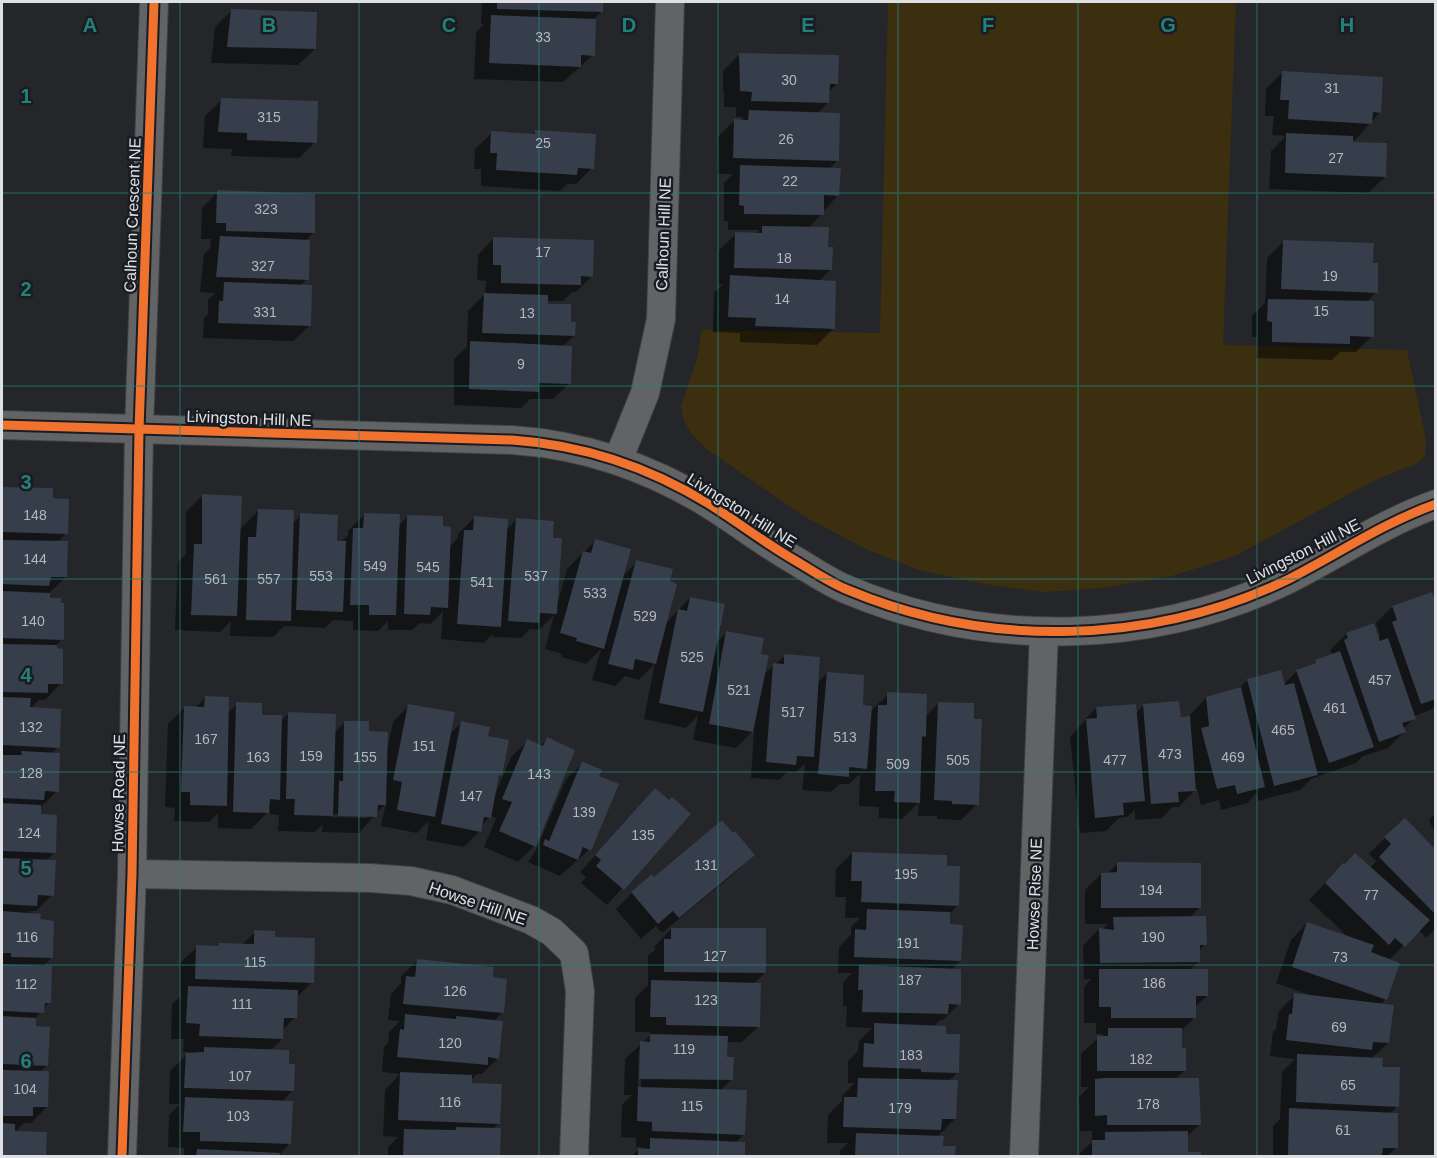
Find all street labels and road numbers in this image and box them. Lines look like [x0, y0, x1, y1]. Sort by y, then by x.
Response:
street label: Calhoun Crescent NE [121, 137, 144, 293]
street label: Calhoun Hill NE [653, 177, 674, 291]
street label: Livingston Hill NE [186, 408, 312, 429]
street label: Livingston Hill NE [684, 470, 799, 551]
street label: Livingston Hill NE [1244, 515, 1363, 587]
street label: Howse Road NE [109, 734, 128, 852]
street label: Howse Rise NE [1024, 838, 1045, 950]
street label: Howse Hill NE [427, 879, 529, 928]

